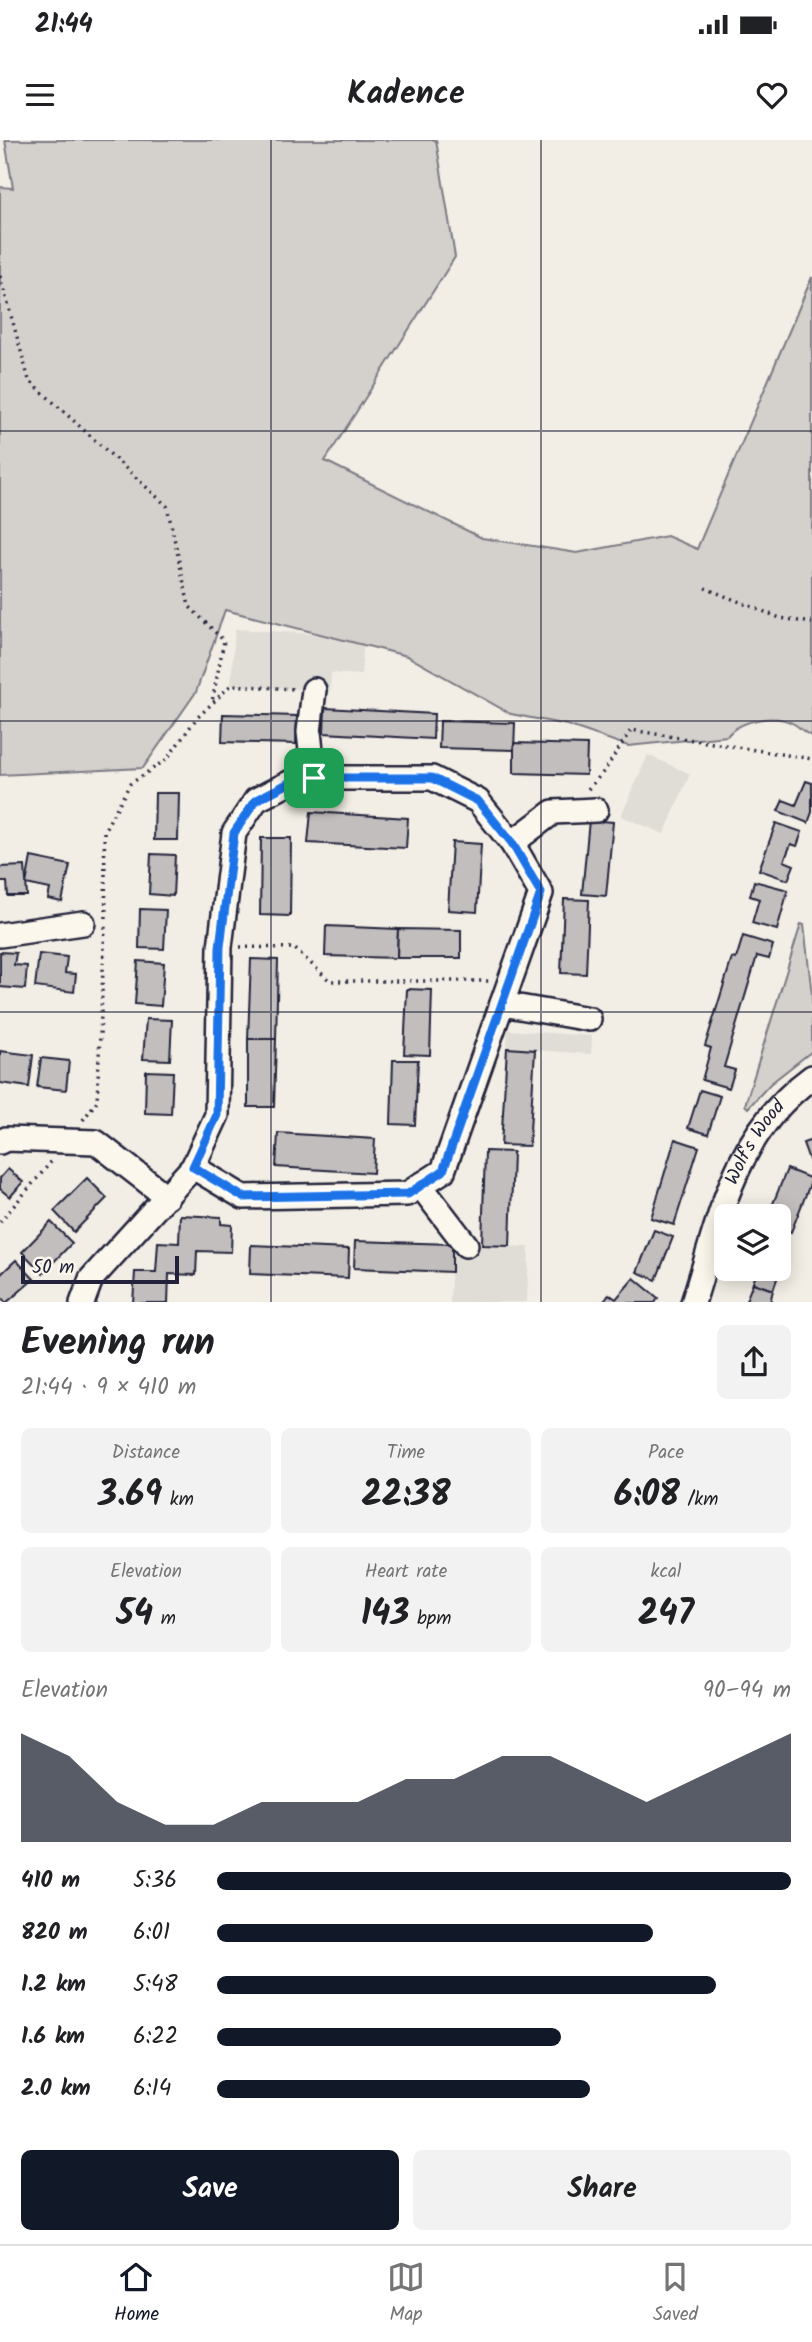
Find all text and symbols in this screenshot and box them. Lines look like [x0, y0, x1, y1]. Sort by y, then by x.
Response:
text: 21:44 [35, 4, 93, 46]
text: Kadence [347, 69, 465, 120]
icon: menu [21, 76, 59, 114]
icon: heart [753, 76, 791, 114]
pin [284, 748, 344, 808]
icon: arrive [295, 759, 333, 797]
street label: Wolf's Wood [718, 1093, 793, 1190]
map controls [714, 1204, 791, 1281]
button: layers [714, 1204, 791, 1281]
text: 50 m [32, 1253, 74, 1283]
scale bar [21, 1254, 178, 1285]
text: Evening run [21, 1314, 215, 1374]
button: share [717, 1325, 791, 1399]
text: 21:44 · 9 × 410 m [21, 1370, 196, 1406]
text: Distance [112, 1438, 180, 1468]
text: Time [387, 1438, 425, 1468]
text: Pace [648, 1438, 684, 1468]
text: 3.69 [98, 1468, 162, 1524]
text: 22:38 [361, 1468, 451, 1524]
text: 6:08 [614, 1468, 680, 1524]
text: km [162, 1485, 194, 1515]
text: /km [680, 1485, 718, 1515]
text: Elevation [110, 1557, 182, 1587]
text: Heart rate [365, 1557, 447, 1587]
text: kcal [651, 1557, 681, 1587]
text: 54 [116, 1587, 153, 1643]
text: 143 [361, 1587, 409, 1643]
text: 247 [638, 1587, 694, 1643]
text: m [153, 1604, 176, 1634]
text: bpm [409, 1604, 451, 1634]
text: Elevation [21, 1673, 108, 1709]
text: 90–94 m [703, 1673, 791, 1709]
text: 410 m [21, 1863, 80, 1899]
text: 5:36 [133, 1863, 177, 1899]
text: 820 m [21, 1915, 87, 1951]
text: 6:01 [133, 1915, 170, 1951]
text: 1.2 km [21, 1967, 86, 2003]
text: 5:48 [133, 1967, 178, 2003]
text: 1.6 km [21, 2019, 85, 2055]
text: 6:22 [133, 2019, 178, 2055]
text: 2.0 km [21, 2071, 91, 2107]
text: 6:14 [133, 2071, 171, 2107]
button: Save [21, 2150, 399, 2230]
button: Share [413, 2150, 791, 2230]
tab: Home [114, 2258, 159, 2330]
tab: Map [387, 2258, 425, 2330]
tab: Saved [653, 2258, 698, 2330]

